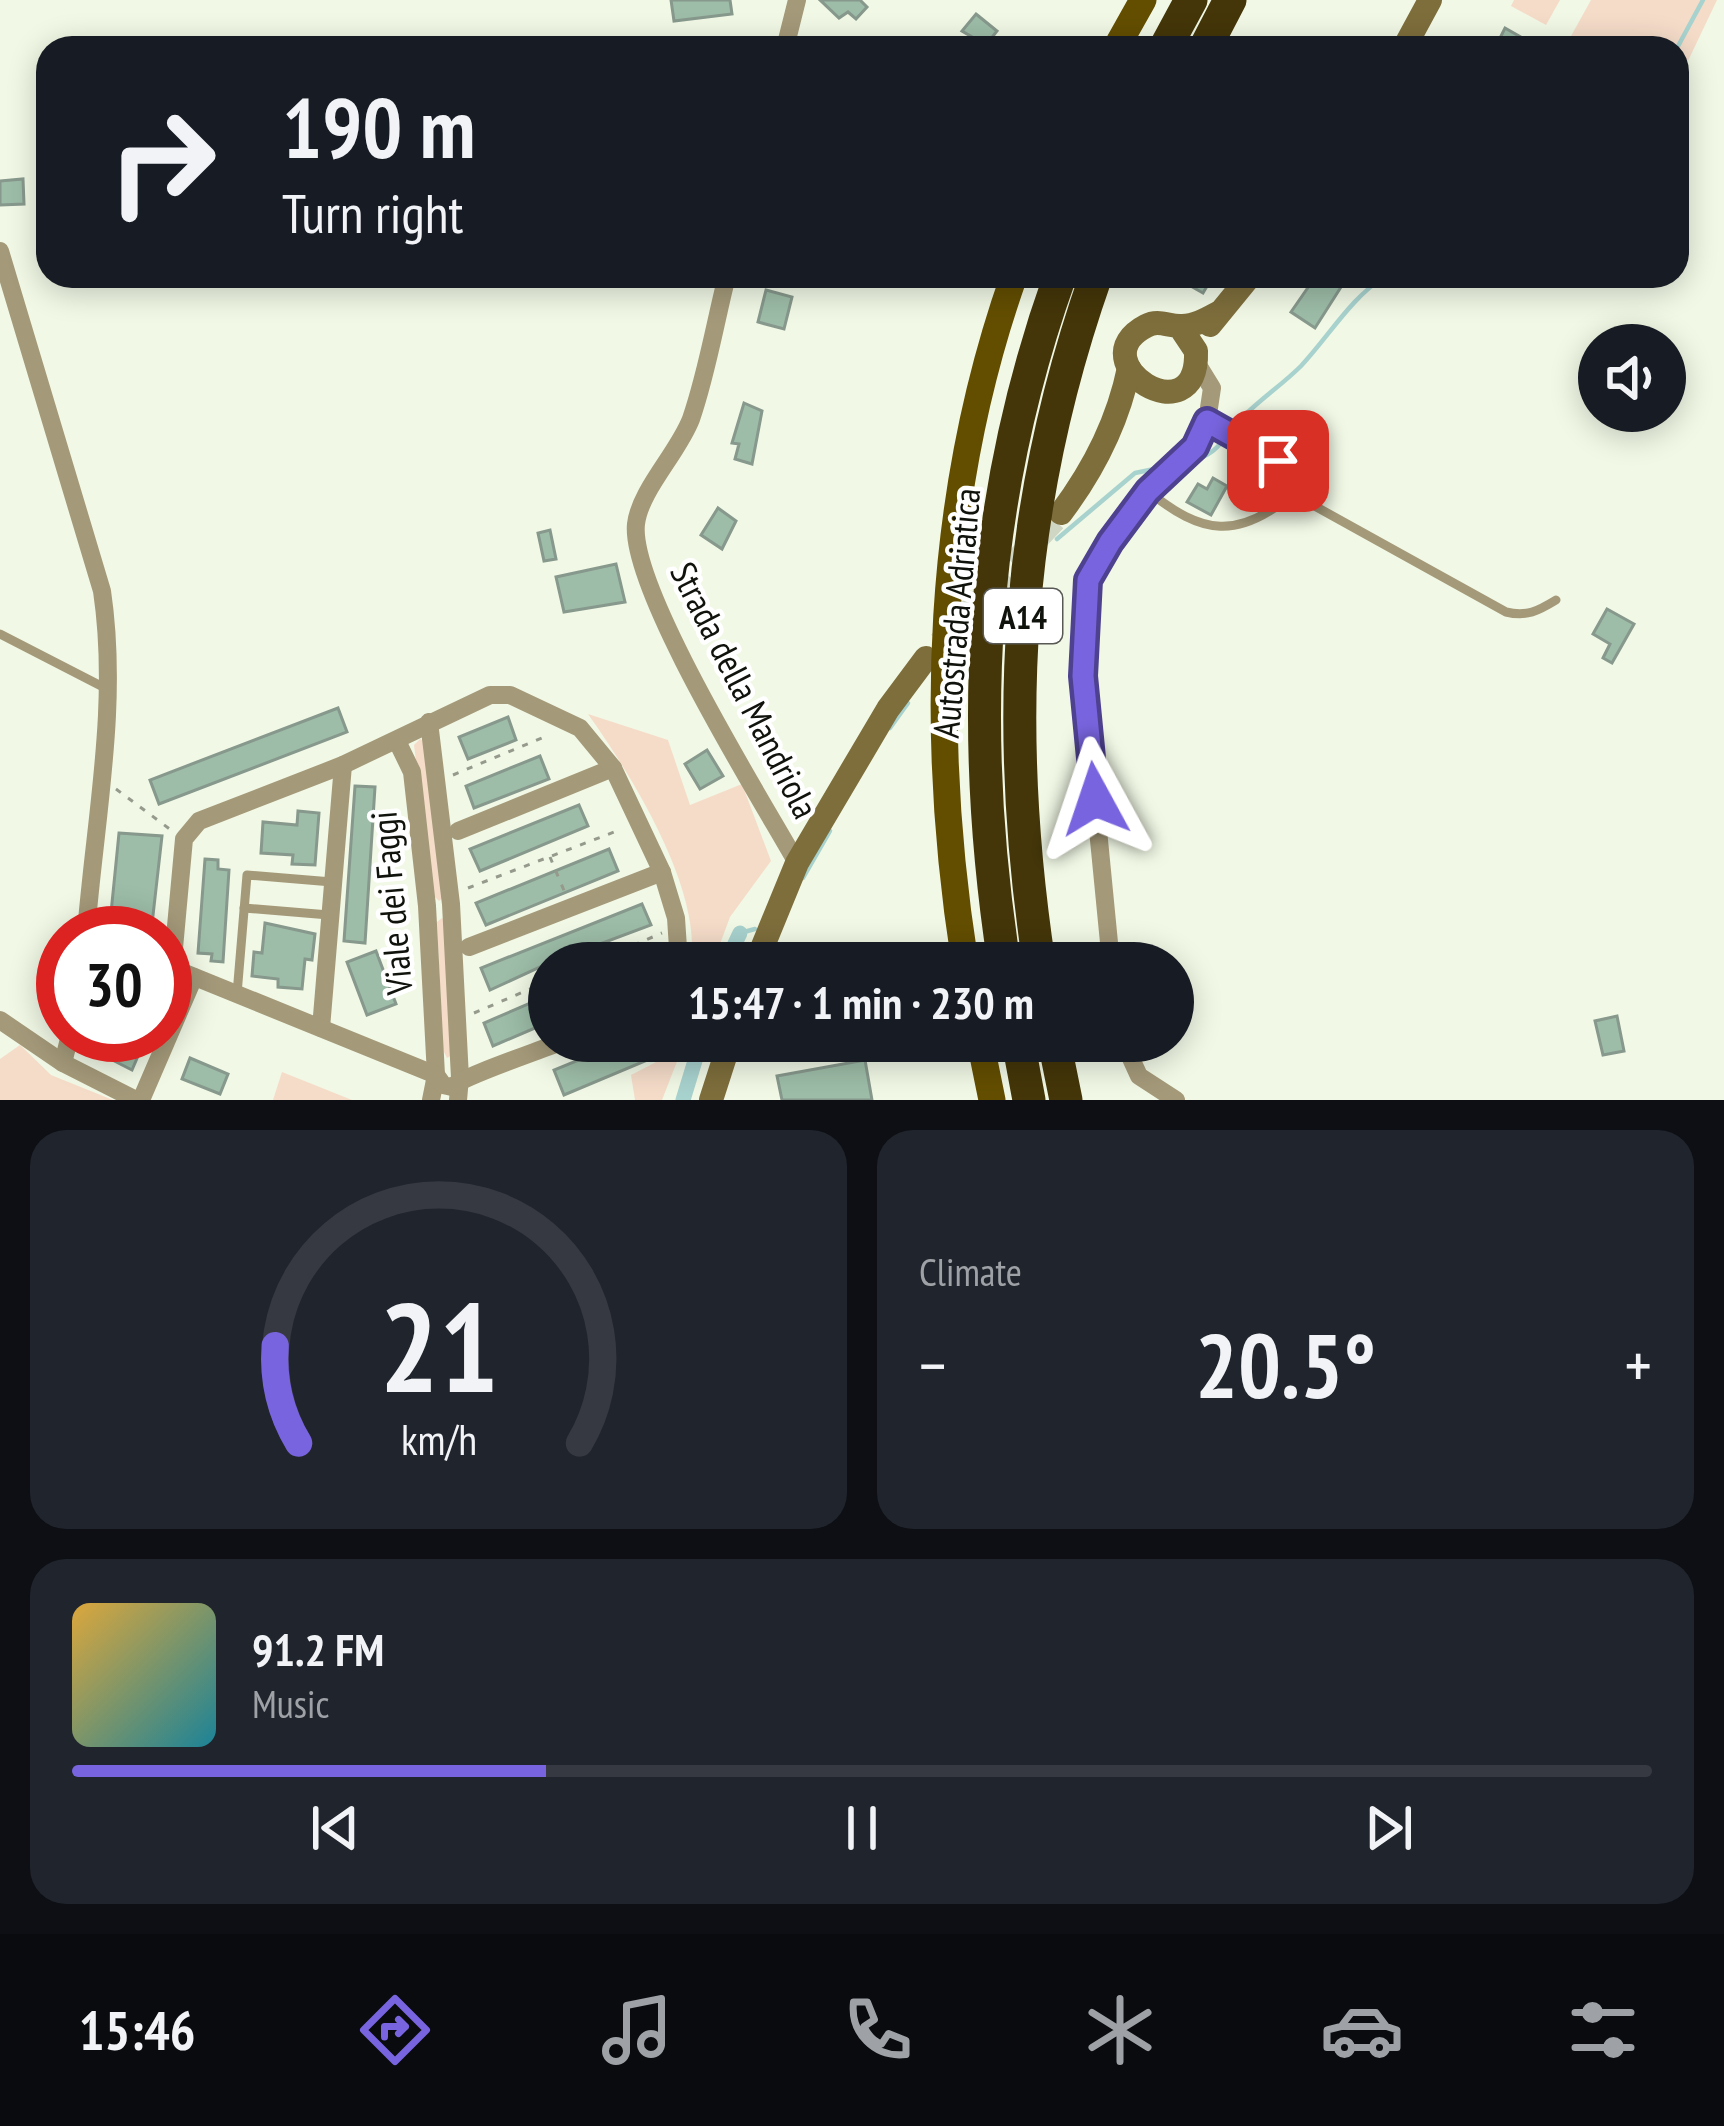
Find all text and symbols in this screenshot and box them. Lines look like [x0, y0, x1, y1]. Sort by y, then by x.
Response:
text: 190 m [282, 72, 475, 181]
icon: right [84, 84, 240, 240]
text: Turn right [282, 178, 463, 248]
map controls [1578, 324, 1686, 432]
button: sound [1578, 324, 1686, 432]
pin [1227, 410, 1329, 512]
icon: arrive [1245, 428, 1311, 494]
street label: Autostrada Adriatica [922, 486, 990, 740]
street label: Strada della Mandriola [660, 554, 830, 826]
road number: A14 [984, 589, 1062, 643]
position arrow [1032, 736, 1158, 862]
street label: Viale dei Faggi [360, 809, 423, 998]
speed limit sign: 30 [36, 906, 192, 1062]
text: 15:47 · 1 min · 230 m [688, 973, 1034, 1031]
text: Climate [919, 1246, 1022, 1297]
text: 21 [379, 1265, 498, 1426]
text: 20.5° [1195, 1306, 1376, 1423]
text: − [919, 1322, 946, 1407]
text: + [1625, 1322, 1652, 1407]
text: km/h [400, 1410, 477, 1466]
text: 91.2 FM [252, 1620, 384, 1678]
text: Music [252, 1678, 329, 1729]
icon: previous [302, 1795, 368, 1861]
icon: pause [829, 1795, 895, 1861]
icon: next [1356, 1795, 1422, 1861]
icon: directions [353, 1988, 437, 2072]
icon: music [595, 1988, 679, 2072]
icon: phone [836, 1988, 920, 2072]
icon: climate [1078, 1988, 1162, 2072]
icon: car [1320, 1988, 1404, 2072]
icon: filters [1561, 1988, 1645, 2072]
text: 15:46 [79, 1995, 196, 2065]

